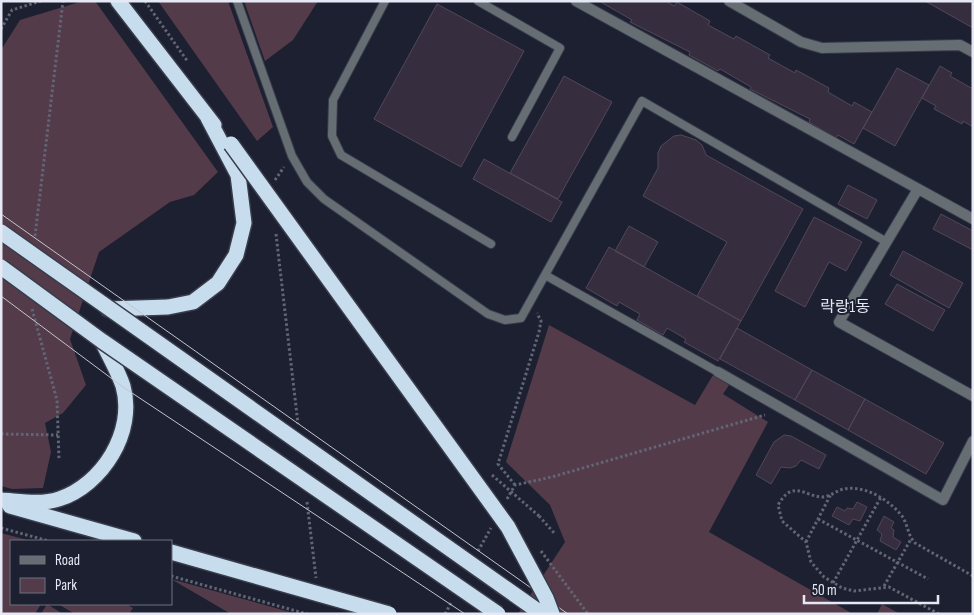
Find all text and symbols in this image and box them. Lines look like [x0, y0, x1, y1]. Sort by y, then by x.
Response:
district label: 락랑1동 [820, 298, 870, 317]
legend [10, 540, 172, 605]
text: Road [55, 551, 80, 570]
scale bar [804, 572, 938, 604]
text: Park [55, 576, 77, 595]
text: 50 m [812, 581, 837, 600]

